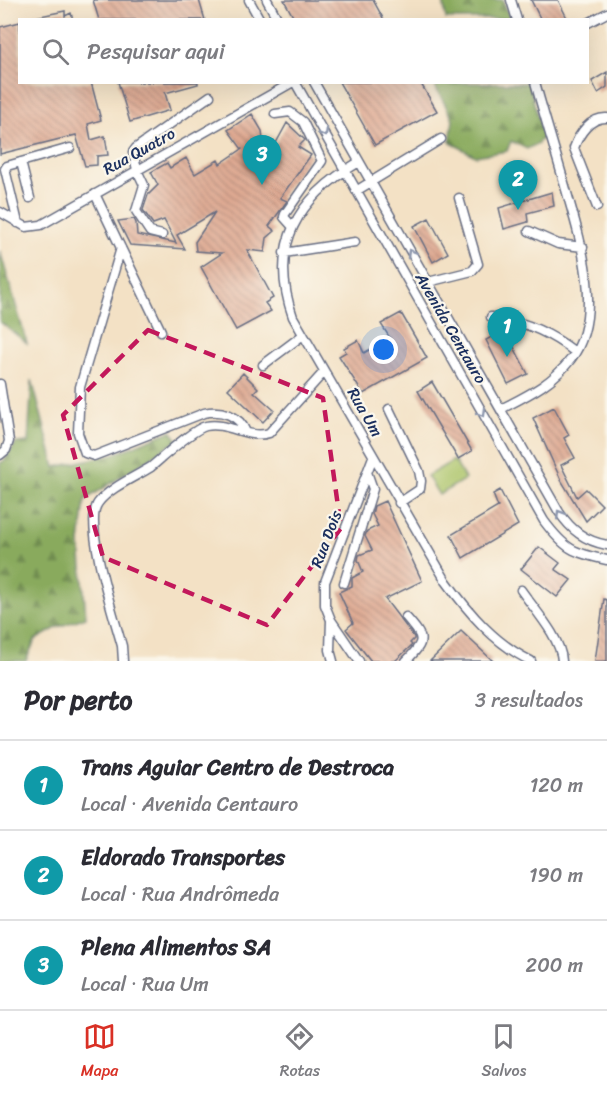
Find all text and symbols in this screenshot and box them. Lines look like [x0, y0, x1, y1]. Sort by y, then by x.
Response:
search box [18, 18, 589, 84]
text: Pesquisar aqui [87, 32, 225, 71]
icon: search [39, 35, 72, 68]
street label: Rua Quatro [97, 119, 181, 183]
one-way arrow [317, 127, 328, 138]
pin: 3 [242, 136, 282, 185]
pin: 2 [498, 160, 538, 210]
one-way arrow [407, 249, 419, 259]
street label: Avenida Centauro [407, 266, 495, 389]
pin: 1 [488, 308, 526, 357]
your location [369, 335, 398, 364]
street label: Rua Um [339, 382, 391, 442]
one-way arrow [475, 407, 486, 417]
street label: Rua Dois [302, 505, 350, 572]
one-way arrow [557, 509, 568, 520]
text: Por perto [24, 677, 132, 723]
text: 3 resultados [475, 683, 583, 718]
text: Trans Aguiar Centro de Destroca [81, 748, 394, 787]
text: 1 [39, 768, 48, 803]
text: 120 m [530, 768, 583, 803]
text: Local · Avenida Centauro [81, 787, 298, 822]
text: Eldorado Transportes [81, 838, 285, 877]
text: 2 [38, 858, 49, 893]
text: 190 m [529, 858, 583, 893]
text: Local · Rua Andrômeda [81, 877, 279, 912]
text: Plena Alimentos SA [81, 928, 272, 967]
text: 3 [38, 948, 49, 983]
text: 200 m [526, 948, 583, 983]
text: Local · Rua Um [81, 967, 209, 1002]
tab: Mapa [81, 1020, 118, 1085]
tab: Rotas [280, 1020, 320, 1085]
tab: Salvos [481, 1020, 526, 1085]

